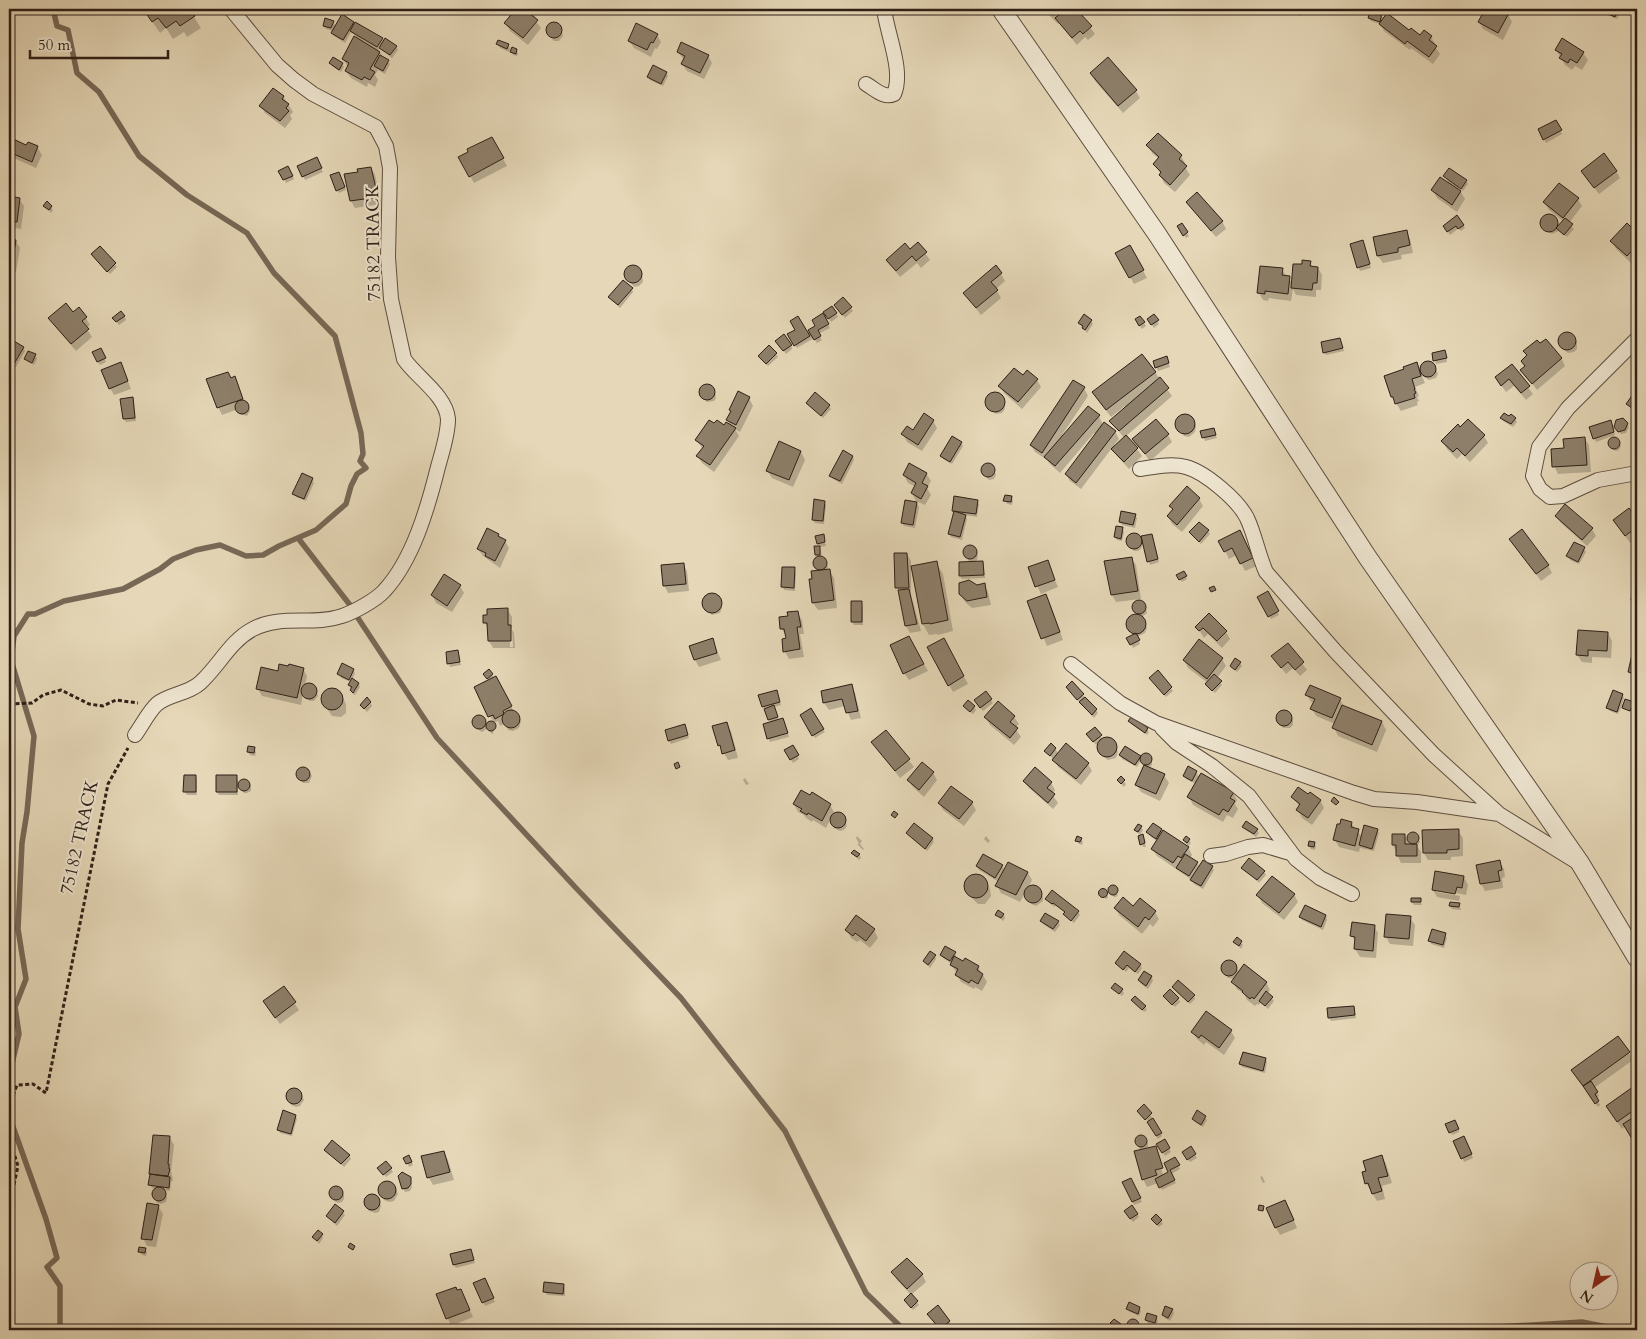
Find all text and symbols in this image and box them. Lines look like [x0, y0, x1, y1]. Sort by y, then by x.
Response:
scale bar [30, 28, 168, 60]
text: 50 m [38, 35, 70, 55]
street label: 75182 TRACK [360, 184, 387, 301]
street label: 75182 TRACK [54, 777, 105, 897]
north arrow [1568, 1262, 1618, 1312]
text: N [1577, 1285, 1597, 1308]

